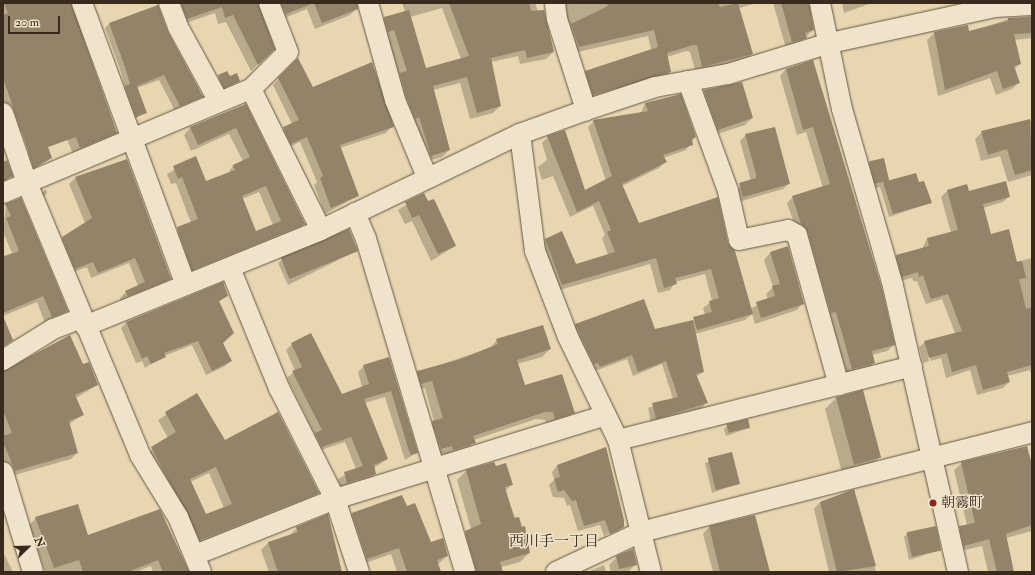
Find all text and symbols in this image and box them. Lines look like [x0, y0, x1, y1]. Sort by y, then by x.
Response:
scale bar [10, 8, 62, 34]
text: 20 m [15, 15, 39, 30]
place label: 朝霧町 [941, 495, 983, 511]
marker: 朝霧町 [928, 498, 938, 508]
north arrow [8, 527, 48, 567]
district label: 西川手一丁目 [509, 533, 599, 551]
text: N [32, 535, 47, 549]

